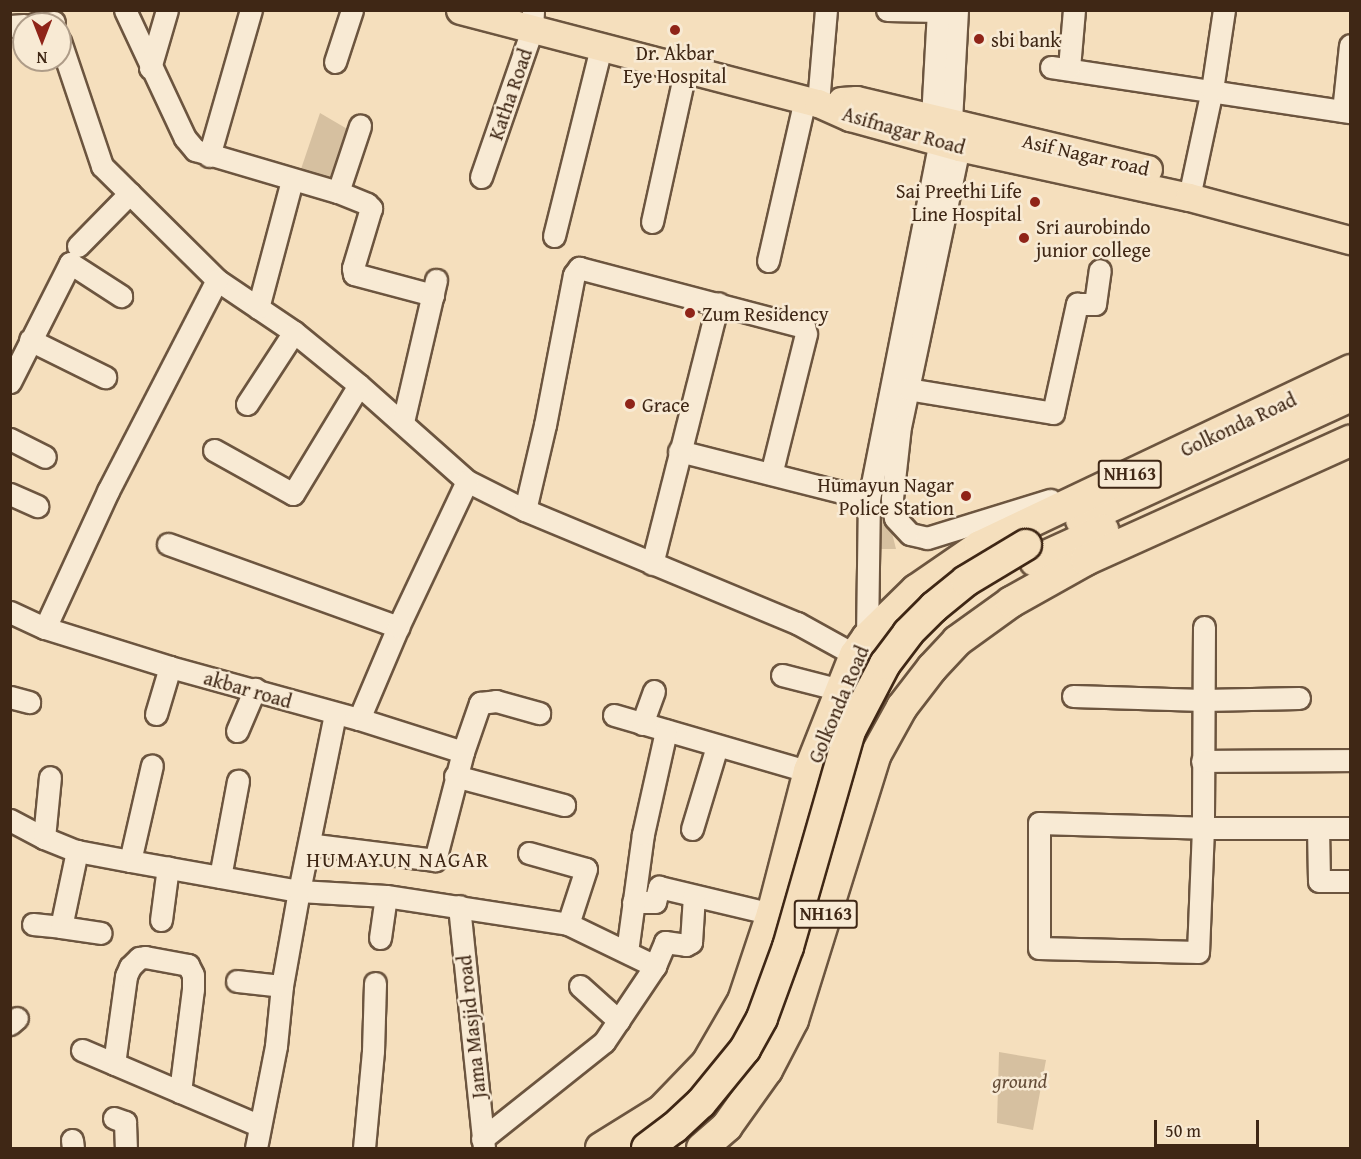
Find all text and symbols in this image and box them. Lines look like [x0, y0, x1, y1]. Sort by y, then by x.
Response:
north arrow [12, 12, 72, 72]
marker: Dr. Akbar Eye Hospital [666, 21, 684, 39]
place label: sbi bank [991, 27, 1061, 51]
marker: sbi bank [972, 32, 986, 46]
place label: Dr. Akbar Eye Hospital [623, 41, 727, 88]
street label: Katha Road [483, 45, 537, 143]
text: N [37, 46, 47, 70]
street label: Asifnagar Road [840, 101, 968, 159]
street label: Asif Nagar road [1020, 128, 1152, 180]
place label: Sai Preethi Life Line Hospital [896, 178, 1022, 225]
marker: Sai Preethi Life Line Hospital [1026, 193, 1044, 211]
place label: Sri aurobindo junior college [1036, 214, 1151, 261]
marker: Sri aurobindo junior college [1017, 231, 1031, 245]
place label: Zum Residency [702, 301, 829, 325]
marker: Zum Residency [683, 306, 697, 320]
street label: Golkonda Road [1176, 387, 1300, 461]
place label: Grace [642, 392, 690, 416]
marker: Grace [623, 397, 637, 411]
road number: NH163 [1097, 459, 1163, 489]
place label: Humayun Nagar Police Station [818, 472, 954, 519]
marker: Humayun Nagar Police Station [959, 489, 973, 503]
street label: Golkonda Road [802, 642, 874, 766]
street label: akbar road [201, 665, 295, 713]
district label: HUMAYUN NAGAR [306, 847, 490, 873]
road number: NH163 [793, 899, 859, 929]
street label: Jama Masjid road [452, 954, 490, 1100]
park label: ground [993, 1068, 1047, 1092]
scale bar [1157, 1108, 1262, 1146]
text: 50 m [1165, 1117, 1201, 1144]

